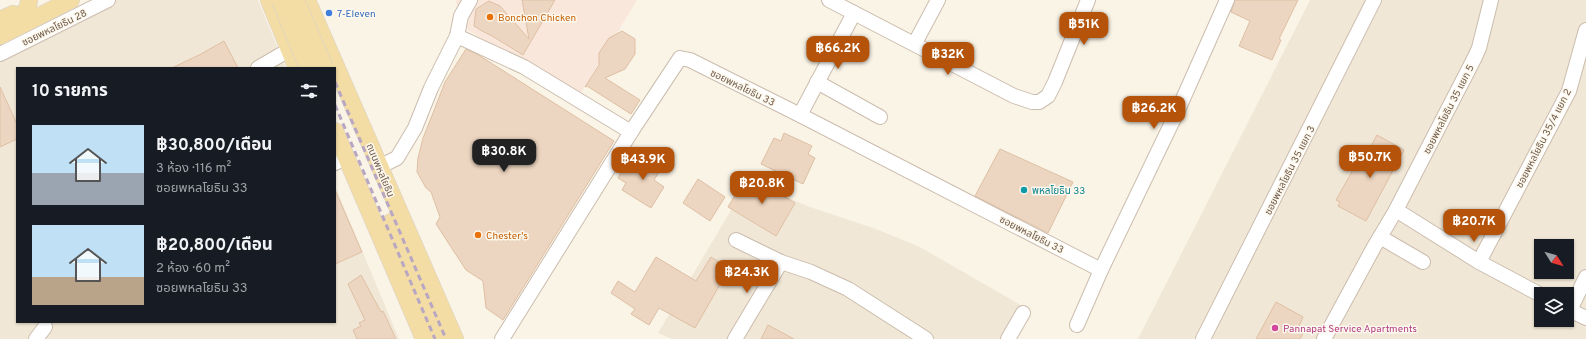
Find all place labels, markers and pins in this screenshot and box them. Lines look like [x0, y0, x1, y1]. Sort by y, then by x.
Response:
marker: 7-Eleven [324, 8, 334, 18]
place label: 7-Eleven [337, 8, 376, 21]
marker: Bonchon Chicken [485, 12, 495, 22]
place label: Bonchon Chicken [498, 12, 576, 25]
pin: ฿51K [1060, 12, 1108, 46]
pin: ฿66.2K [805, 36, 871, 70]
pin: ฿32K [924, 42, 972, 76]
pin: ฿26.2K [1121, 96, 1187, 130]
pin: ฿30.8K [471, 139, 537, 173]
pin: ฿50.7K [1337, 145, 1403, 179]
pin: ฿43.9K [610, 147, 676, 181]
pin: ฿20.8K [729, 171, 795, 205]
marker: พหลโยธิน 33 [1019, 185, 1029, 195]
place label: พหลโยธิน 33 [1032, 185, 1085, 198]
pin: ฿20.7K [1441, 209, 1507, 243]
marker: Chester's [473, 230, 483, 240]
place label: Chester's [486, 230, 528, 243]
pin: ฿24.3K [714, 260, 780, 294]
marker: Pannapat Service Apartments [1270, 323, 1280, 333]
place label: Pannapat Service Apartments [1283, 323, 1417, 336]

